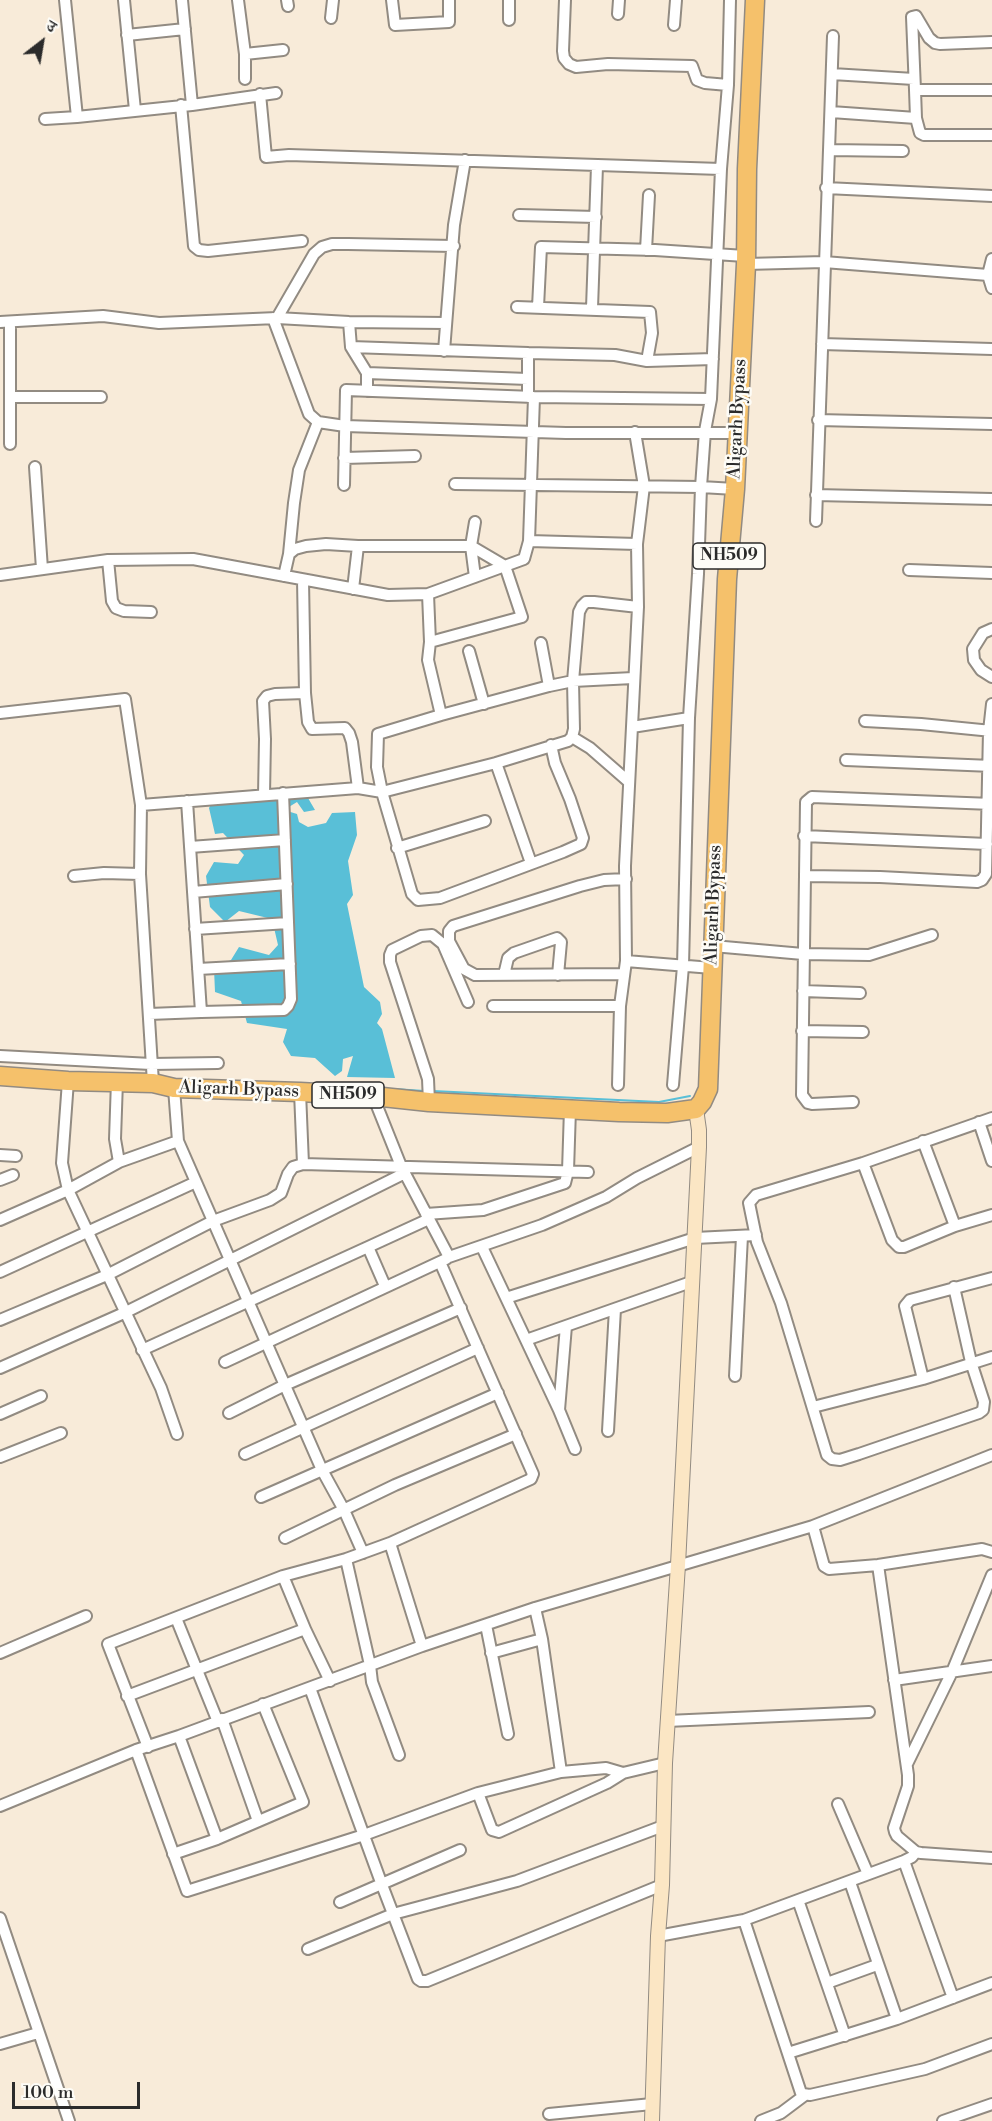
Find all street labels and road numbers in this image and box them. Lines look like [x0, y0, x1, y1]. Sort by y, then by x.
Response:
street label: Aligarh Bypass [724, 358, 752, 480]
road number: NH509 [693, 543, 765, 569]
street label: Aligarh Bypass [701, 845, 727, 965]
street label: Aligarh Bypass [179, 1077, 299, 1103]
road number: NH509 [312, 1082, 384, 1108]

